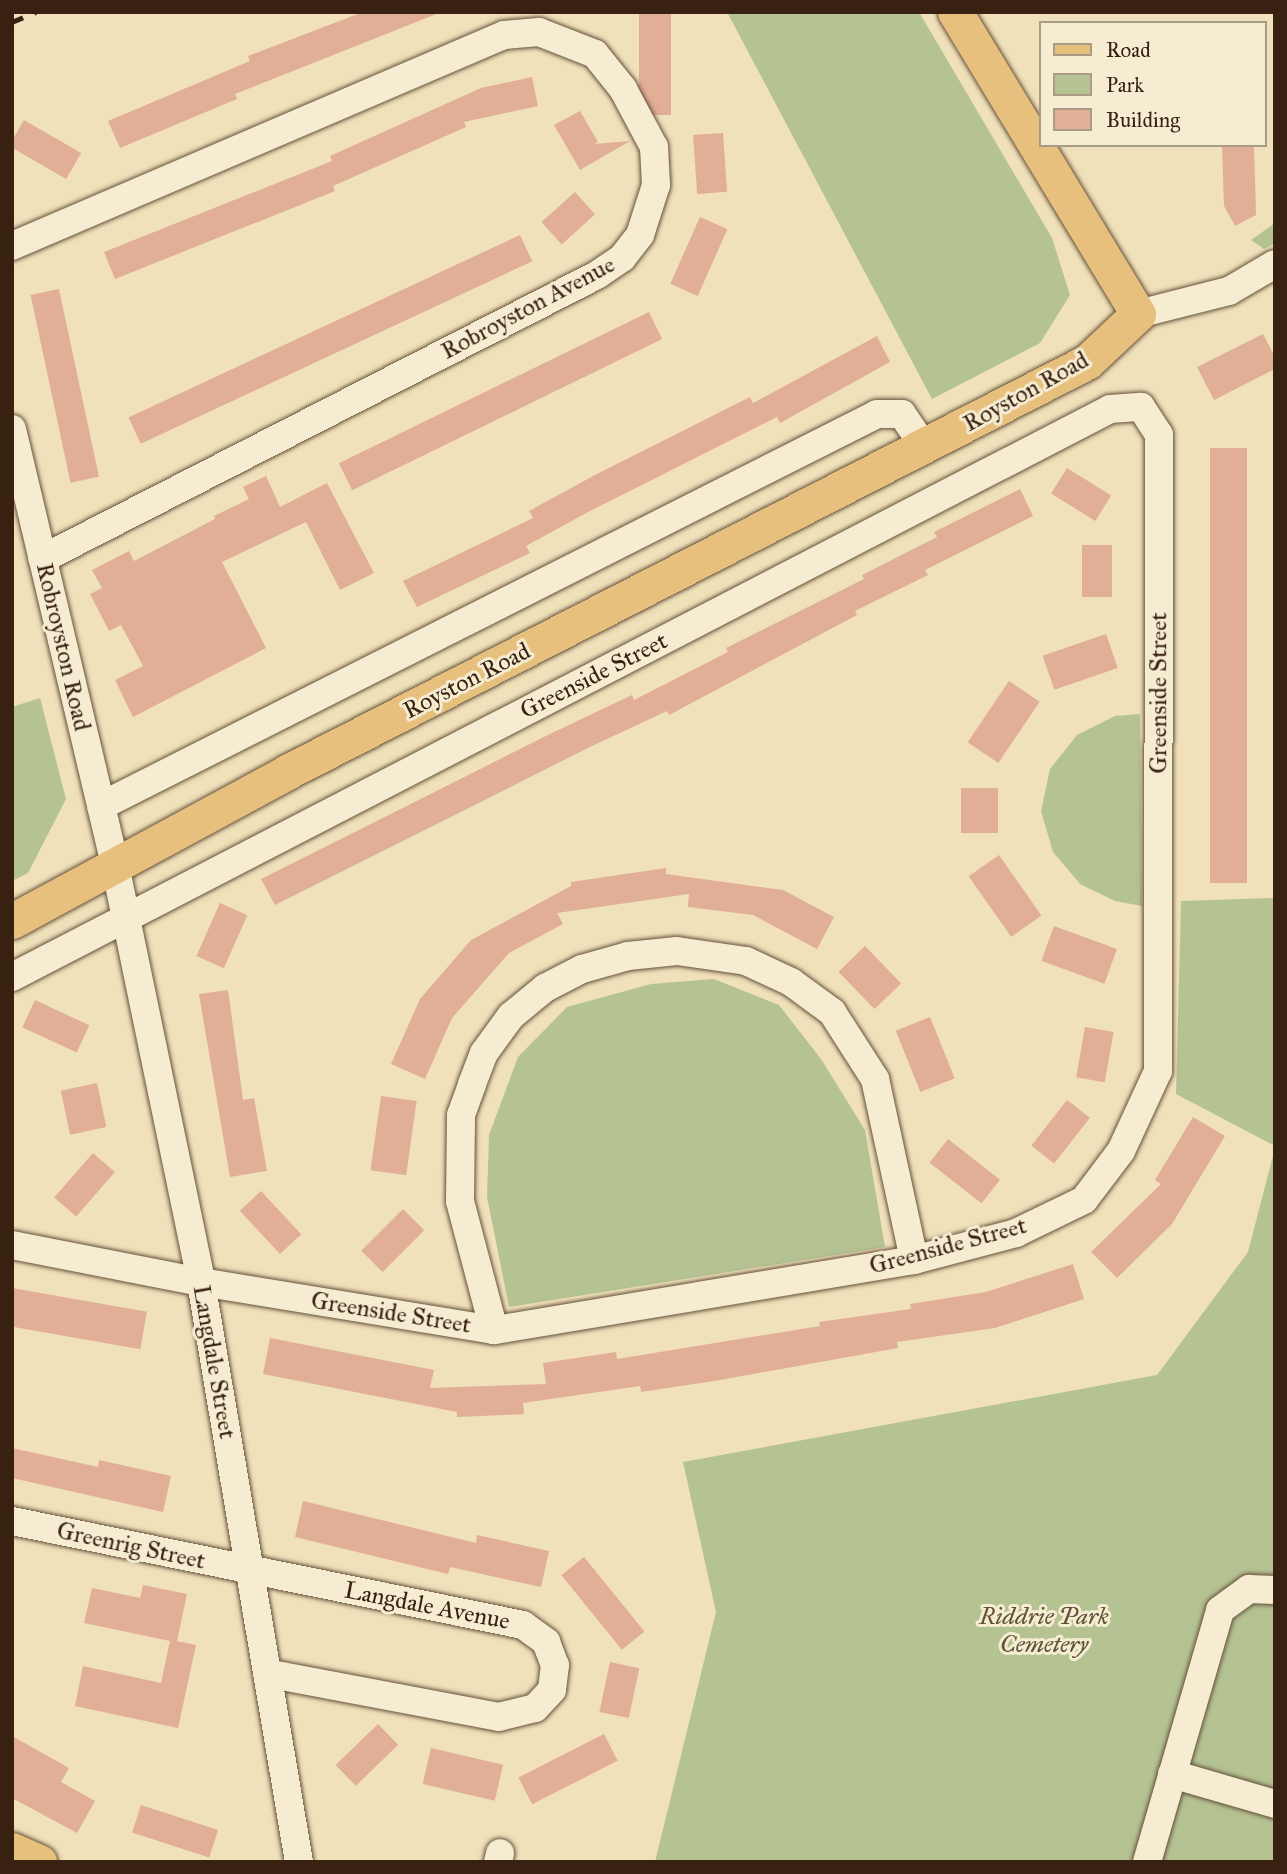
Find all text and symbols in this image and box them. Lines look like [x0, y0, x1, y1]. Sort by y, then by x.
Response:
legend [1038, 21, 1266, 147]
text: Road [1106, 37, 1151, 63]
text: Park [1106, 72, 1144, 98]
text: Building [1106, 107, 1180, 133]
street label: Robroyston Avenue [436, 250, 620, 366]
street label: Royston Road [958, 346, 1094, 438]
street label: Robroyston Road [30, 560, 96, 734]
street label: Greenside Street [1145, 612, 1173, 774]
street label: Greenside Street [516, 627, 672, 725]
street label: Royston Road [399, 637, 535, 725]
street label: Greenside Street [866, 1211, 1030, 1281]
street label: Langdale Street [186, 1283, 242, 1441]
street label: Greenside Street [309, 1286, 473, 1340]
street label: Greenrig Street [54, 1516, 208, 1576]
street label: Langdale Avenue [342, 1576, 512, 1636]
park label: Riddrie Park Cemetery [979, 1603, 1109, 1659]

